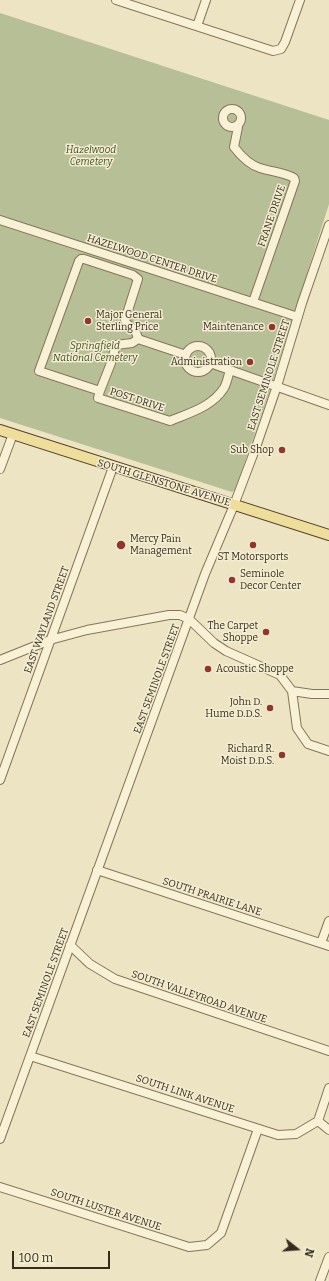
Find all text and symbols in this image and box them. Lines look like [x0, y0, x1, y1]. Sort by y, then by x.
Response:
park label: Hazelwood Cemetery [66, 144, 116, 168]
street label: FRANE DRIVE [256, 183, 288, 249]
street label: HAZELWOOD CENTER DRIVE [85, 232, 219, 286]
place label: Major General Sterling Price [96, 309, 162, 332]
marker: Major General Sterling Price [83, 316, 93, 326]
street label: EAST SEMINOLE STREET [245, 318, 293, 432]
place label: Maintenance [203, 321, 264, 333]
marker: Maintenance [267, 322, 277, 332]
park label: Springfield National Cemetery [53, 340, 137, 364]
place label: Administration [171, 356, 242, 368]
marker: Administration [245, 357, 255, 367]
street label: POST DRIVE [108, 386, 166, 414]
place label: Sub Shop [230, 444, 274, 456]
marker: Sub Shop [277, 445, 287, 455]
street label: SOUTH GLENSTONE AVENUE [96, 457, 232, 509]
place label: Mercy Pain Management [130, 533, 192, 556]
marker: Mercy Pain Management [115, 539, 127, 551]
marker: ST Motorsports [248, 540, 258, 550]
place label: ST Motorsports [218, 551, 288, 563]
street label: EAST WAYLAND STREET [22, 565, 72, 675]
place label: Seminole Decor Center [240, 568, 301, 592]
marker: Seminole Decor Center [227, 575, 237, 585]
place label: The Carpet Shoppe [208, 620, 258, 644]
street label: EAST SEMINOLE STREET [132, 623, 182, 735]
marker: The Carpet Shoppe [261, 627, 271, 637]
place label: Acoustic Shoppe [216, 663, 294, 675]
marker: Acoustic Shoppe [203, 664, 213, 674]
place label: John D. Hume D.D.S. [205, 696, 262, 720]
marker: John D. Hume D.D.S. [265, 703, 275, 713]
place label: Richard R. Moist D.D.S. [221, 743, 274, 766]
marker: Richard R. Moist D.D.S. [277, 750, 287, 760]
street label: SOUTH PRAIRIE LANE [161, 875, 263, 919]
street label: EAST SEMINOLE STREET [21, 927, 71, 1039]
street label: SOUTH VALLEYROAD AVENUE [130, 968, 268, 1026]
street label: SOUTH LINK AVENUE [134, 1072, 236, 1116]
street label: SOUTH LUSTER AVENUE [49, 1186, 163, 1234]
north arrow [277, 1229, 317, 1269]
scale bar [14, 1243, 112, 1269]
text: N [301, 1247, 316, 1259]
text: 100 m [19, 1251, 53, 1265]

